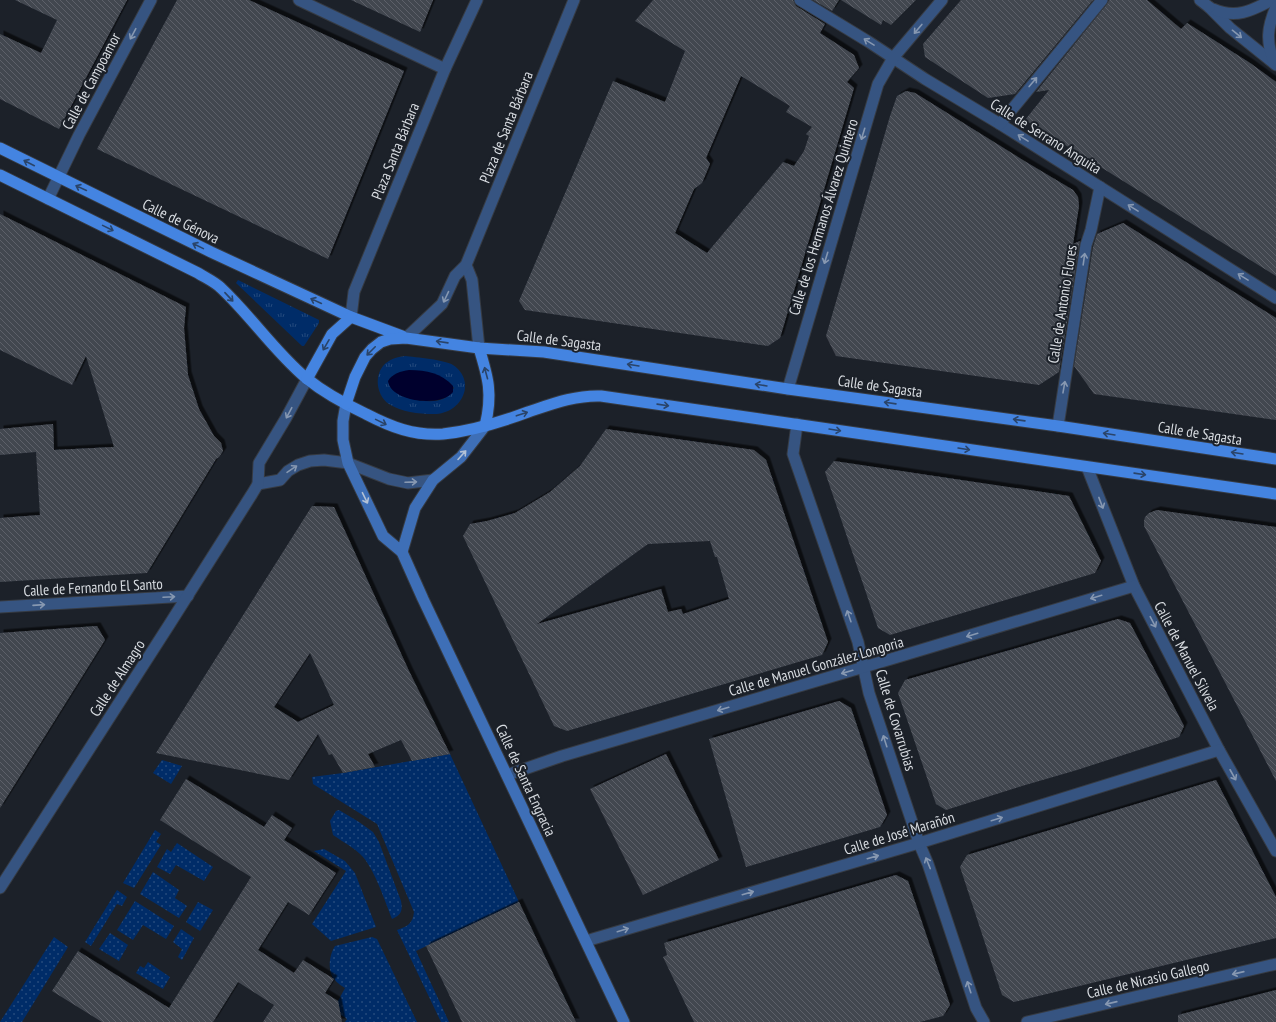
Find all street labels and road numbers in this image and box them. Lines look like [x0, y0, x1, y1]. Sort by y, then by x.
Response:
street label: Calle de Campoamor [58, 29, 125, 133]
street label: Plaza de Santa Bárbara [475, 68, 537, 186]
street label: Calle de Serrano Anguita [987, 94, 1105, 178]
street label: Plaza Santa Bárbara [367, 100, 423, 202]
street label: Calle de los Hermanos Álvarez Quintero [784, 117, 862, 317]
street label: Calle de Génova [139, 194, 223, 248]
street label: Calle de Antonio Flores [1043, 243, 1081, 365]
street label: Calle de Sagasta [516, 325, 602, 355]
street label: Calle de Sagasta [837, 371, 923, 401]
street label: Calle de Sagasta [1157, 417, 1243, 449]
street label: Calle de Fernando El Santo [23, 574, 163, 600]
street label: Calle de Manuel Silvela [1150, 598, 1224, 714]
street label: Calle de Manuel González Longoria [726, 632, 906, 700]
street label: Calle de Almagro [85, 636, 149, 720]
street label: Calle de Covarrubias [872, 667, 920, 773]
street label: Calle de Santa Engracia [492, 721, 560, 839]
street label: Calle de José Marañón [841, 807, 957, 859]
street label: Calle de Nicasio Gallego [1085, 956, 1211, 1002]

